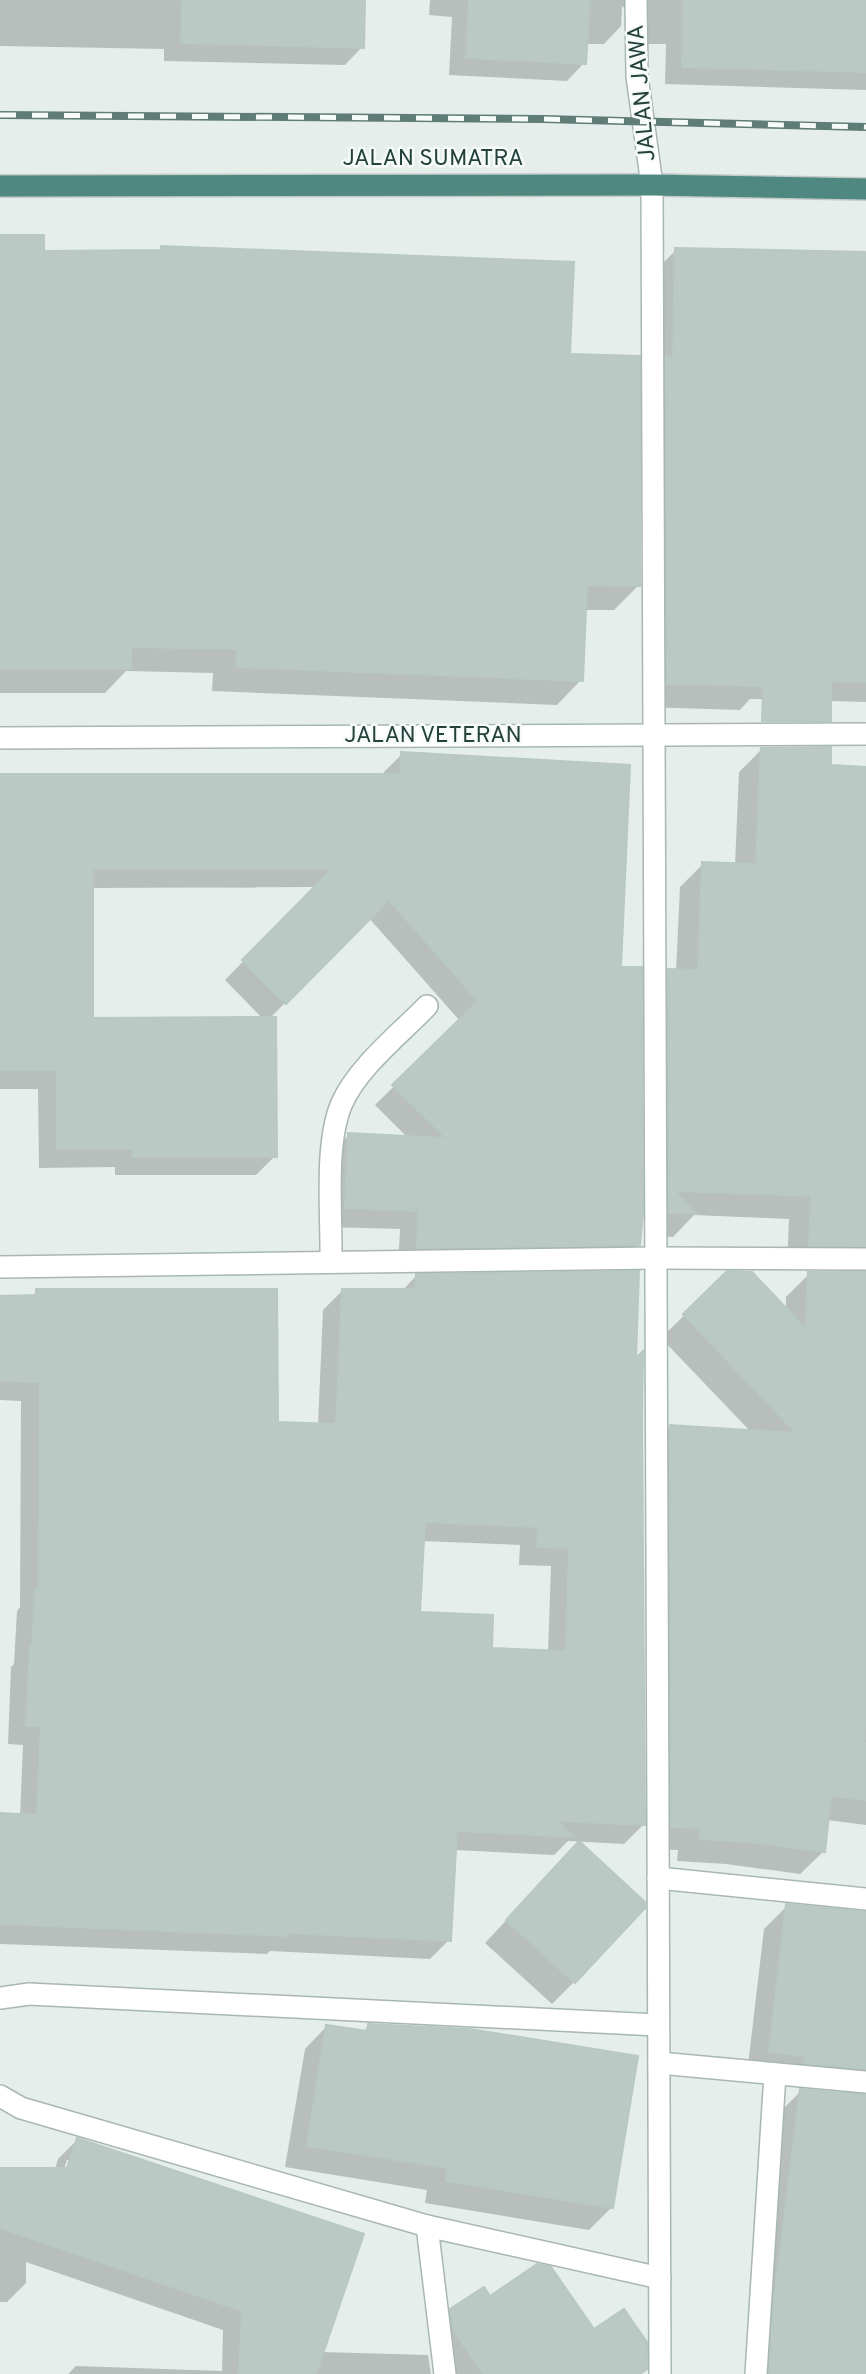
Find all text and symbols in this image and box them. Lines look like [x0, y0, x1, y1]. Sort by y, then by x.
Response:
street label: JALAN JAWA [623, 23, 663, 163]
street label: JALAN SUMATRA [342, 145, 524, 174]
street label: JALAN VETERAN [344, 722, 522, 751]

